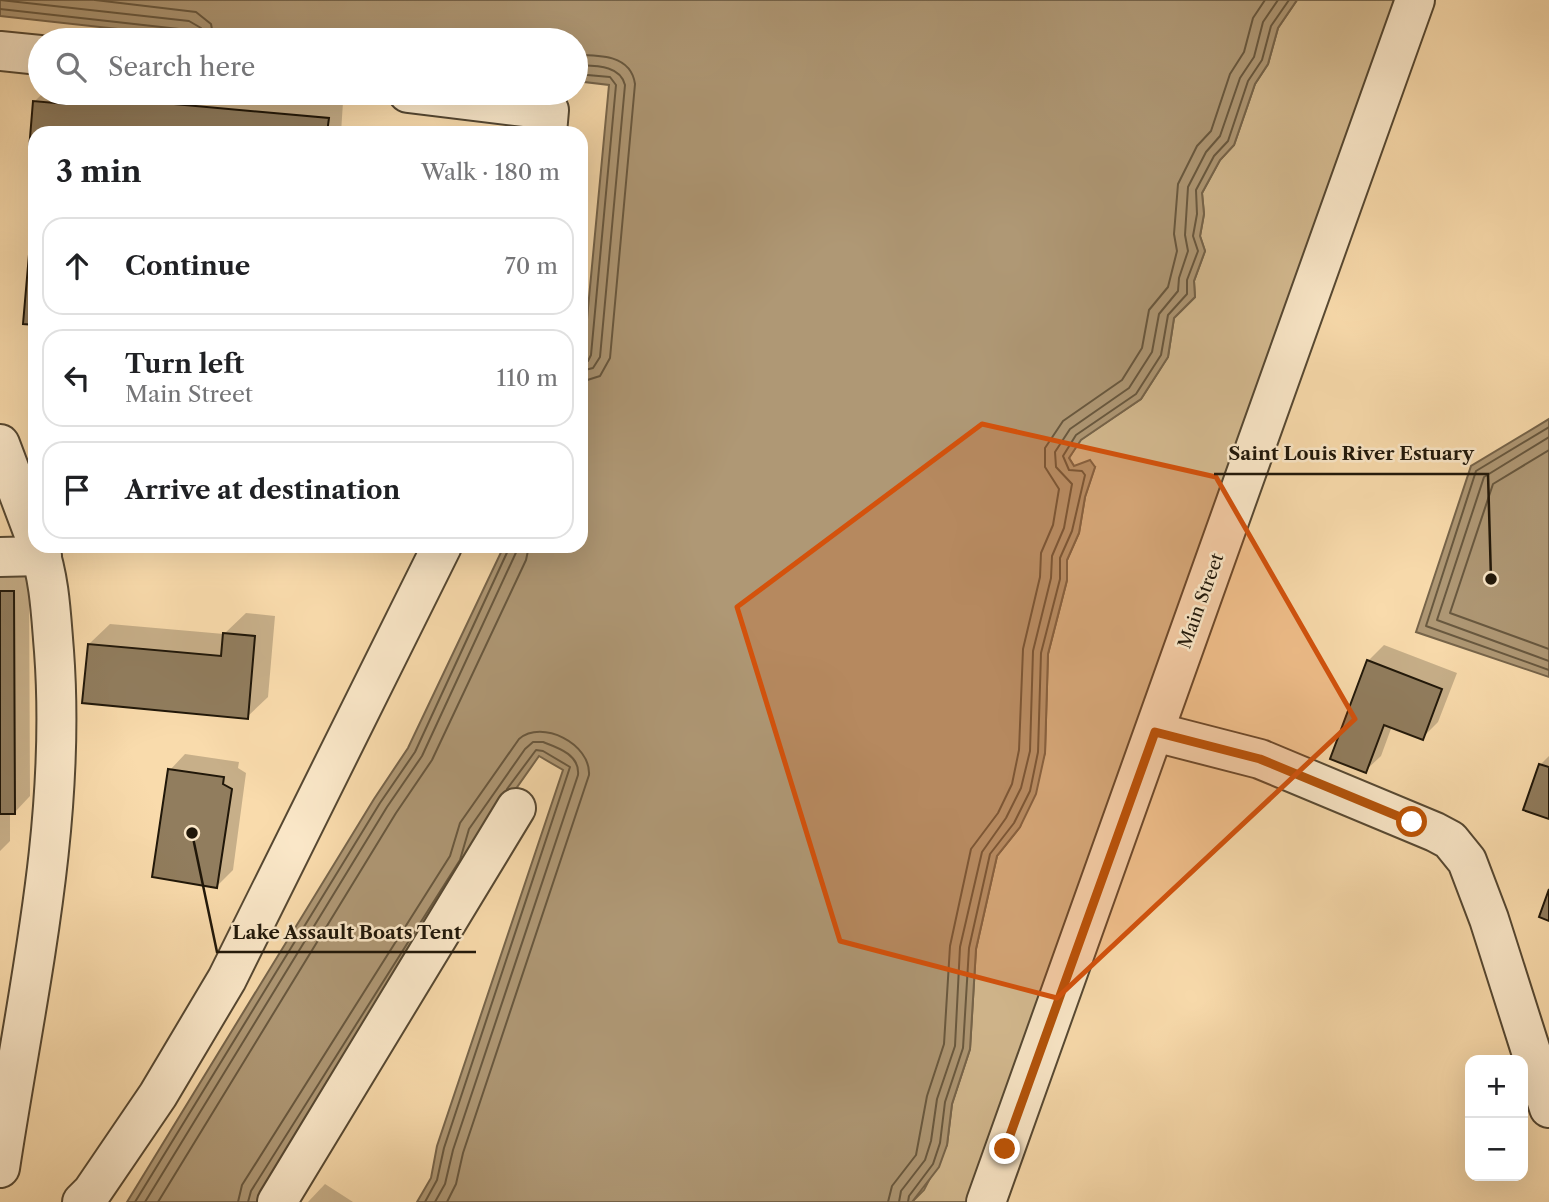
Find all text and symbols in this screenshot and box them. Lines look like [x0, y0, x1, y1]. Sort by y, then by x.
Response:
search box [28, 28, 588, 105]
icon: search [52, 48, 90, 86]
text: Search here [108, 51, 255, 83]
text: 3 min [56, 153, 142, 190]
text: Walk · 180 m [421, 158, 560, 186]
icon: ahead [58, 247, 96, 285]
text: Continue [125, 250, 250, 282]
text: 70 m [505, 252, 558, 280]
text: Turn left [125, 348, 244, 380]
icon: left [58, 359, 96, 397]
text: 110 m [497, 364, 558, 392]
text: Main Street [125, 380, 253, 408]
callout: Saint Louis River Estuary [1214, 434, 1488, 474]
text: Saint Louis River Estuary [1228, 442, 1475, 465]
icon: arrive [58, 471, 96, 509]
text: Arrive at destination [125, 474, 400, 506]
street label: Main Street [1174, 550, 1229, 652]
route start [1396, 806, 1427, 837]
callout: Lake Assault Boats Tent [217, 912, 476, 952]
text: Lake Assault Boats Tent [232, 921, 462, 944]
map controls [1465, 1055, 1528, 1181]
button: + [1465, 1055, 1528, 1118]
button: − [1465, 1118, 1528, 1181]
route end [989, 1133, 1020, 1164]

